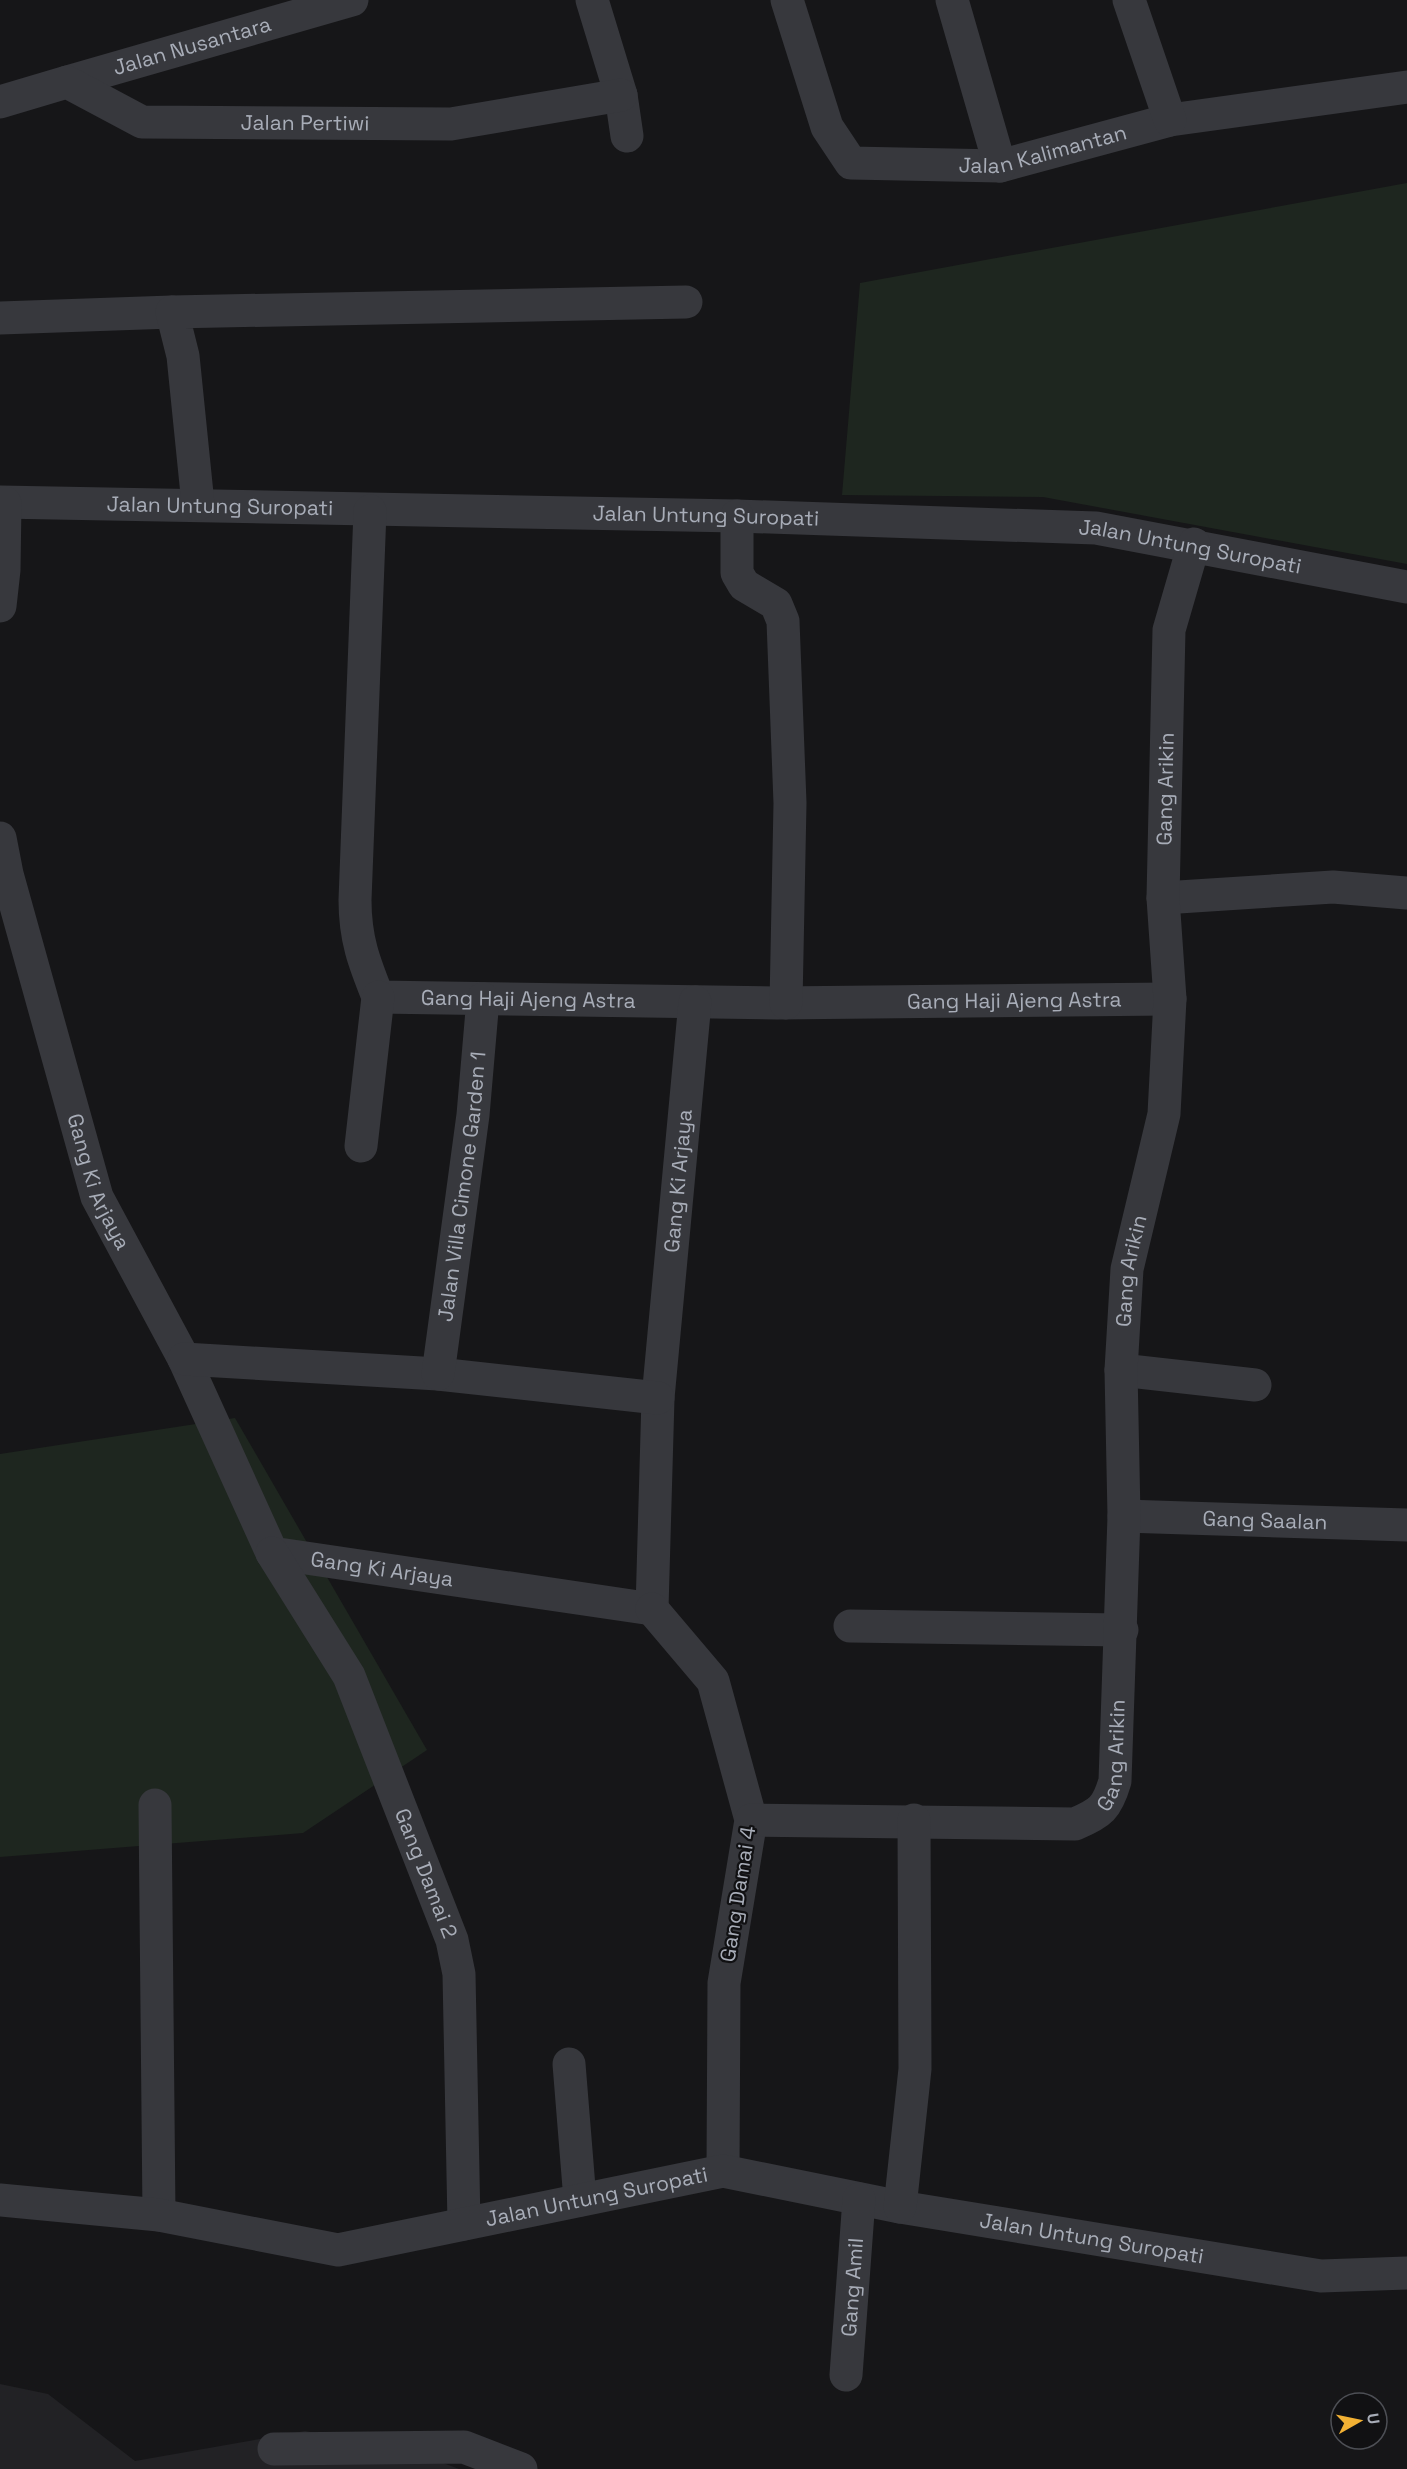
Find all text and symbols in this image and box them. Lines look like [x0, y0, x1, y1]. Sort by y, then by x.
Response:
street label: Jalan Nusantara [110, 10, 274, 81]
street label: Jalan Pertiwi [240, 109, 370, 136]
street label: Jalan Kalimantan [958, 118, 1129, 179]
street label: Jalan Untung Suropati [106, 490, 333, 521]
street label: Jalan Untung Suropati [592, 499, 820, 532]
street label: Jalan Untung Suropati [1078, 513, 1304, 580]
street label: Gang Arikin [1150, 732, 1180, 846]
street label: Gang Haji Ajeng Astra [421, 984, 636, 1014]
street label: Gang Haji Ajeng Astra [907, 985, 1122, 1015]
street label: Jalan Villa Cimone Garden 1 [431, 1050, 491, 1323]
street label: Gang Ki Arjaya [658, 1108, 698, 1254]
street label: Gang Ki Arjaya [61, 1110, 137, 1254]
street label: Gang Arikin [1110, 1212, 1152, 1328]
street label: Gang Saalan [1202, 1505, 1328, 1535]
street label: Gang Ki Arjaya [309, 1545, 455, 1593]
street label: Gang Arikin [1090, 1699, 1131, 1817]
street label: Gang Damai 2 [389, 1804, 464, 1942]
street label: Gang Damai 4 [713, 1824, 762, 1964]
street label: Jalan Untung Suropati [483, 2160, 710, 2232]
street label: Jalan Untung Suropati [978, 2206, 1206, 2270]
street label: Gang Amil [835, 2237, 869, 2338]
north arrow [1329, 2391, 1389, 2451]
text: U [1362, 2412, 1385, 2426]

